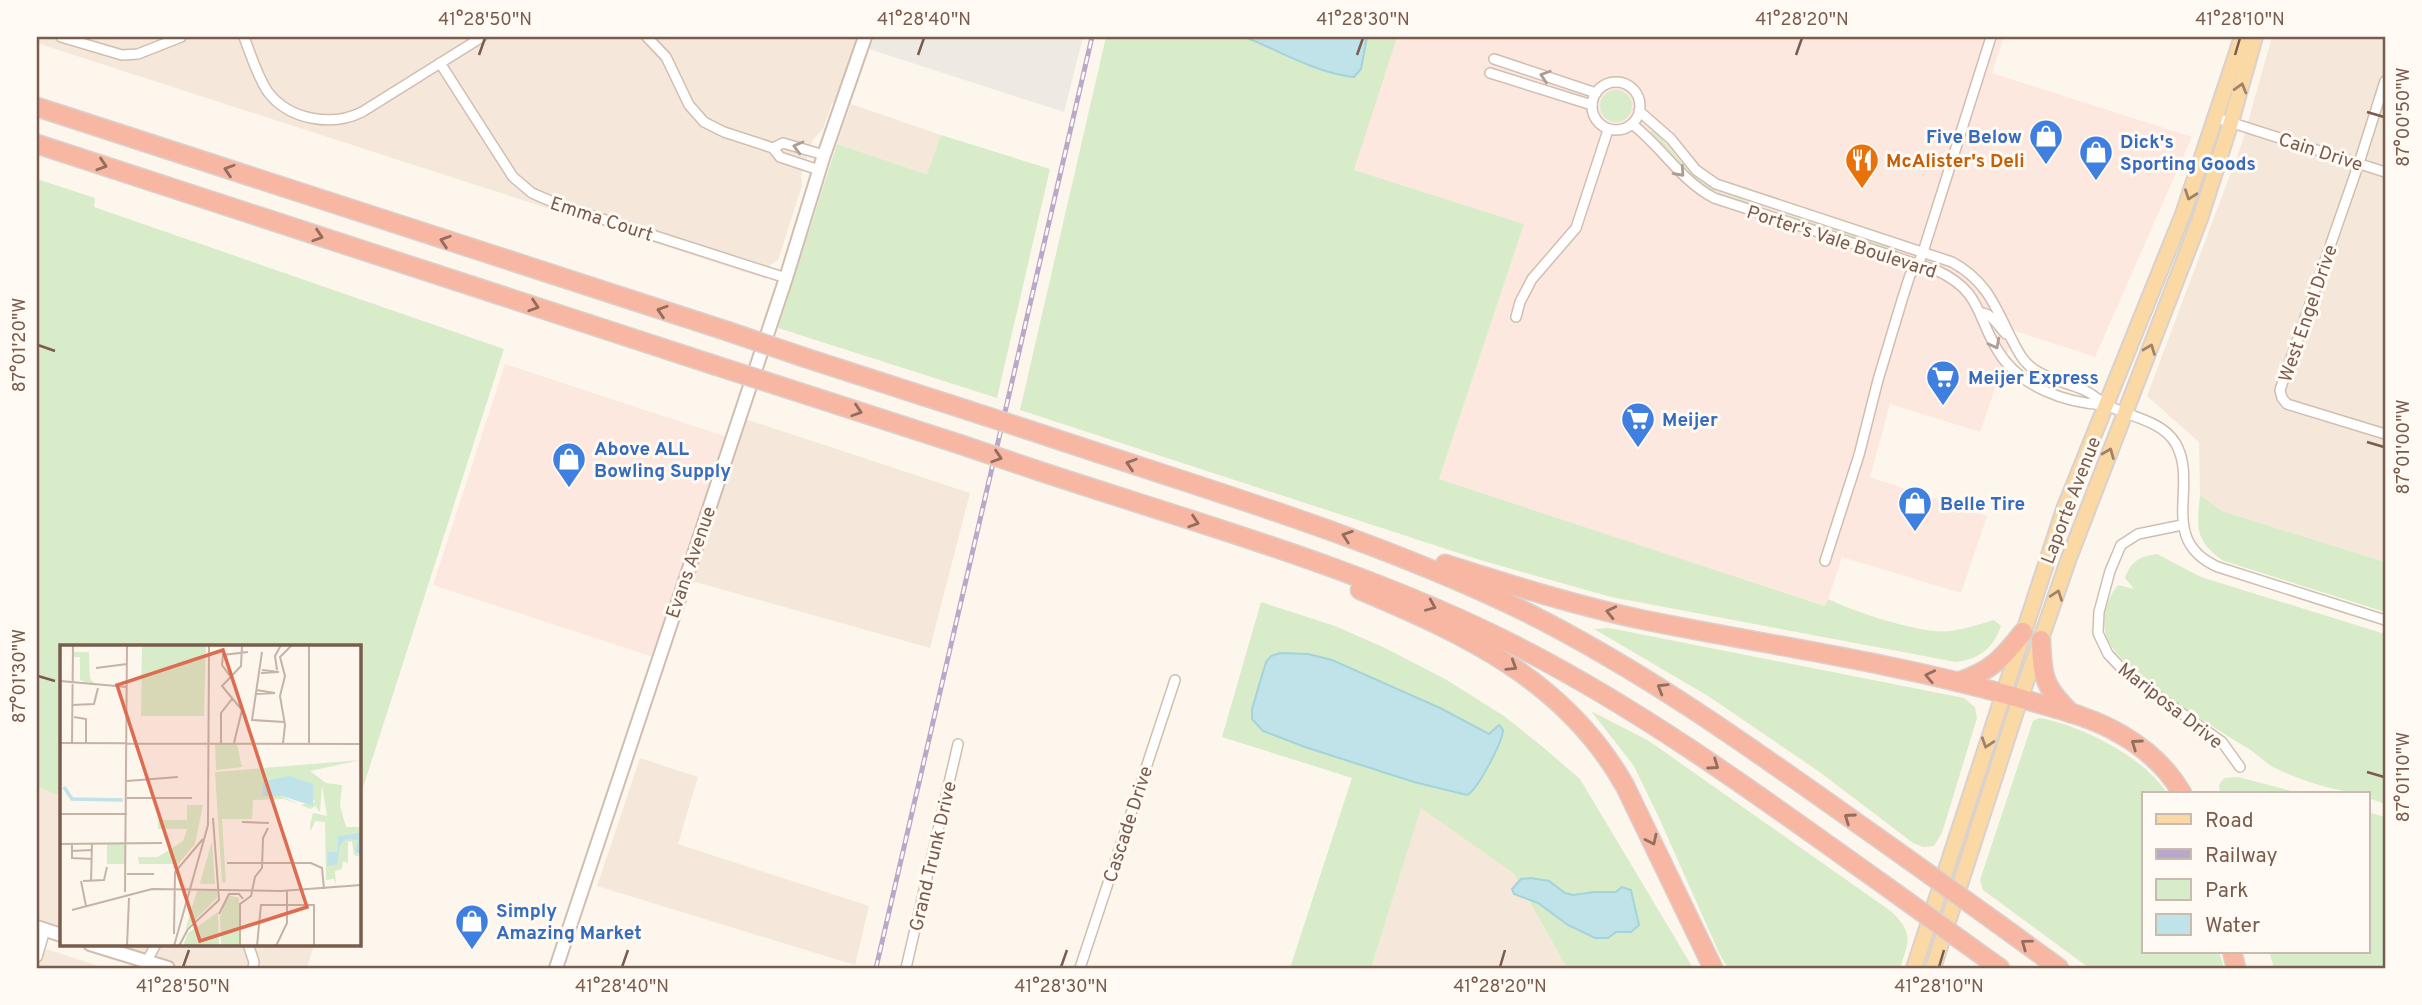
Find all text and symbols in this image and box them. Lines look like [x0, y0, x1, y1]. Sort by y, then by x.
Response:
text: 41°28'50"N [438, 9, 532, 32]
text: 41°28'40"N [877, 9, 971, 32]
text: 41°28'30"N [1316, 9, 1410, 32]
text: 41°28'20"N [1755, 9, 1849, 32]
text: 41°28'10"N [2195, 9, 2285, 32]
text: 87°00'50"W [2393, 67, 2416, 167]
one-way arrow [1539, 70, 1552, 84]
one-way arrow [2233, 82, 2247, 94]
shop icon: Five Below [2027, 117, 2065, 166]
place label: Five Below [1926, 126, 2022, 150]
street label: Cain Drive [2275, 128, 2366, 178]
place label: Dick's Sporting Goods [2120, 131, 2256, 177]
shop icon: Dick's Sporting Goods [2077, 133, 2115, 182]
one-way arrow [792, 141, 804, 156]
restaurant icon: McAlister's Deli [1843, 141, 1881, 190]
place label: McAlister's Deli [1886, 150, 2025, 174]
one-way arrow [95, 157, 107, 171]
one-way arrow [223, 164, 236, 178]
one-way arrow [1672, 164, 1684, 177]
one-way arrow [2184, 188, 2198, 200]
street label: Emma Court [547, 192, 656, 248]
street label: Porter's Vale Boulevard [1743, 201, 1939, 285]
one-way arrow [312, 227, 324, 242]
one-way arrow [439, 235, 452, 249]
street label: West Engel Drive [2274, 242, 2344, 385]
text: 87°01'20"W [9, 298, 32, 392]
one-way arrow [528, 298, 540, 312]
one-way arrow [656, 304, 668, 319]
one-way arrow [1986, 337, 2000, 349]
one-way arrow [2142, 343, 2156, 355]
supermarket icon: Meijer Express [1924, 358, 1962, 407]
place label: Meijer Express [1968, 367, 2099, 391]
text: 87°01'00"W [2393, 399, 2416, 495]
supermarket icon: Meijer [1619, 400, 1657, 449]
one-way arrow [850, 403, 862, 417]
place label: Meijer [1662, 409, 1718, 433]
street label: Laporte Avenue [2037, 434, 2107, 568]
place label: Above ALL Bowling Supply [594, 438, 731, 484]
shop icon: Above ALL Bowling Supply [550, 440, 588, 489]
one-way arrow [2101, 448, 2115, 460]
one-way arrow [991, 449, 1003, 463]
one-way arrow [1126, 458, 1138, 472]
shop icon: Belle Tire [1896, 484, 1934, 533]
place label: Belle Tire [1940, 493, 2025, 517]
street label: Evans Avenue [662, 504, 722, 622]
one-way arrow [1188, 514, 1200, 528]
one-way arrow [1342, 530, 1354, 544]
one-way arrow [2049, 589, 2063, 601]
one-way arrow [1424, 598, 1436, 612]
one-way arrow [1605, 606, 1617, 621]
text: 87°01'30"W [9, 629, 32, 723]
inset map [60, 645, 360, 946]
one-way arrow [1504, 657, 1517, 670]
street label: Mariposa Drive [2112, 658, 2227, 755]
one-way arrow [1924, 669, 1936, 684]
one-way arrow [1656, 684, 1669, 697]
text: 87°01'10"W [2393, 732, 2416, 822]
one-way arrow [1981, 737, 1995, 749]
one-way arrow [2131, 740, 2144, 752]
one-way arrow [1706, 757, 1719, 769]
street label: Cascade Drive [1099, 763, 1159, 886]
street label: Grand Trunk Drive [905, 779, 963, 934]
legend [2142, 792, 2370, 953]
text: Road [2205, 808, 2254, 835]
one-way arrow [1844, 814, 1857, 826]
one-way arrow [1644, 833, 1658, 845]
text: Railway [2205, 843, 2278, 870]
text: Park [2205, 878, 2248, 905]
place label: Simply Amazing Market [496, 900, 642, 946]
shop icon: Simply Amazing Market [453, 902, 491, 951]
text: Water [2205, 913, 2260, 940]
one-way arrow [2021, 940, 2034, 953]
text: 41°28'50"N [136, 976, 230, 999]
text: 41°28'40"N [575, 976, 669, 999]
text: 41°28'30"N [1014, 976, 1108, 999]
text: 41°28'20"N [1453, 976, 1547, 999]
text: 41°28'10"N [1894, 976, 1984, 999]

